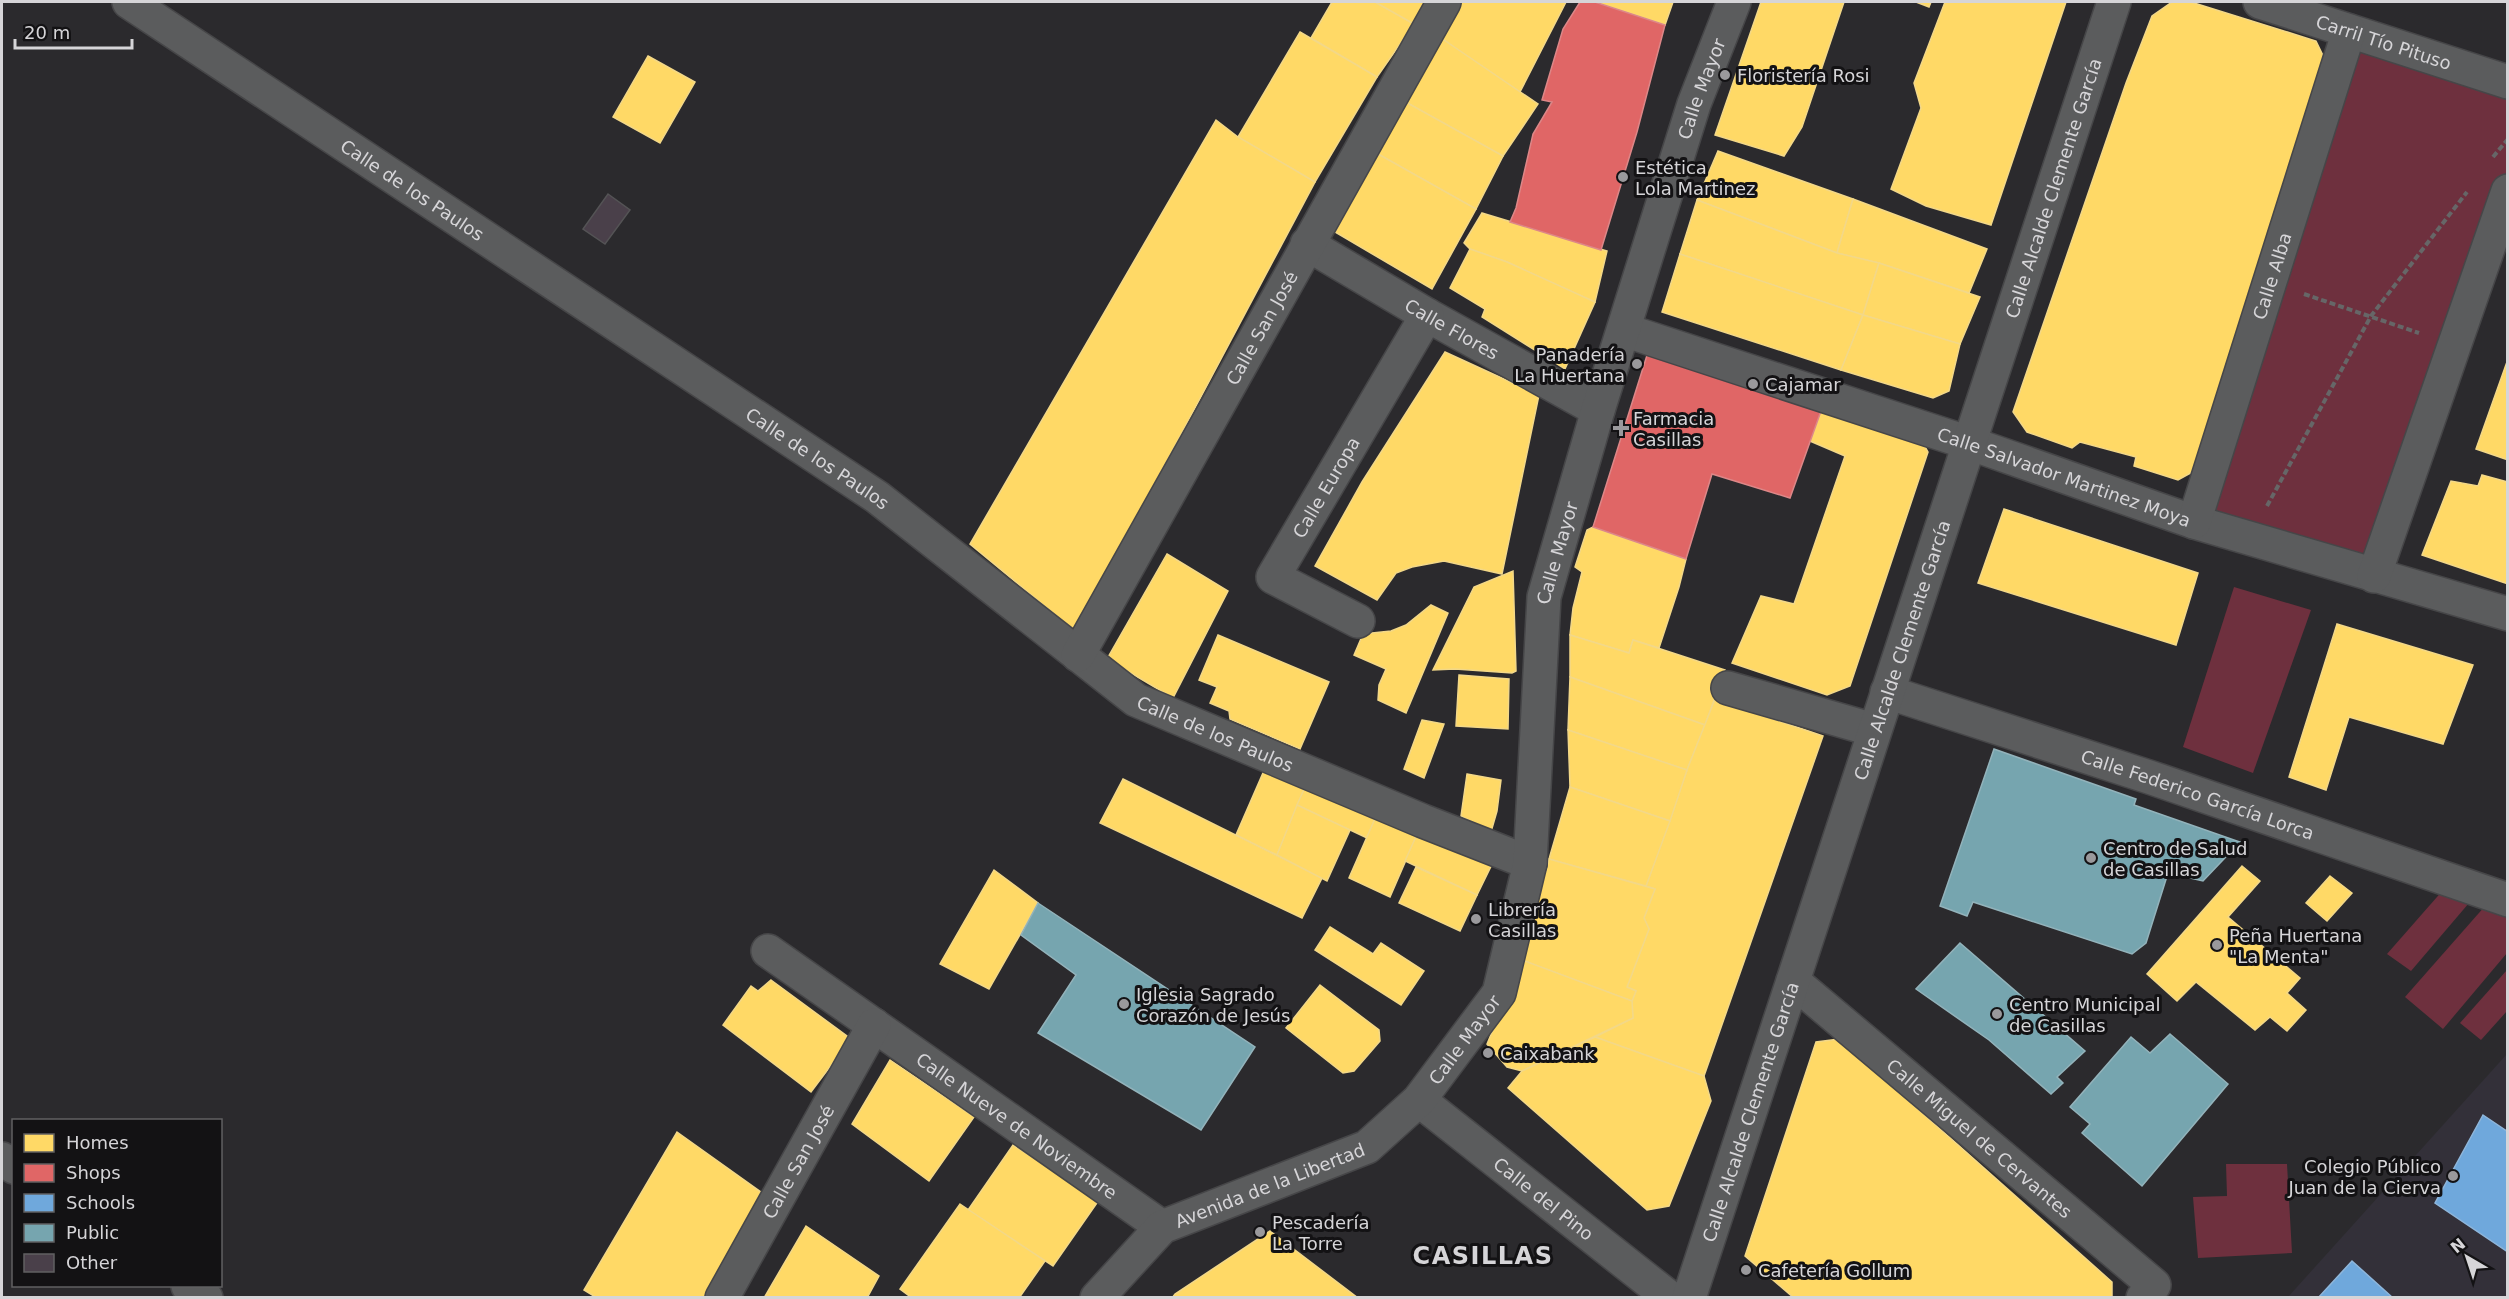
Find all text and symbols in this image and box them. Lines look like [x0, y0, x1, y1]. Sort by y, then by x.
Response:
street label: Carril Tío Pituso [2313, 10, 2454, 74]
scale bar [15, 12, 132, 50]
text: 20 m [24, 22, 70, 43]
street label: Calle Mayor [1673, 35, 1729, 142]
street label: Calle Alcalde Clemente García [2001, 55, 2105, 321]
place label: Floristería Rosi [1737, 65, 1870, 86]
marker: Floristería Rosi [1718, 68, 1732, 82]
street label: Calle de los Paulos [337, 135, 488, 245]
place label: Estética Lola Martinez [1635, 157, 1755, 199]
marker: Estética Lola Martinez [1616, 170, 1630, 184]
street label: Calle Alba [2248, 230, 2295, 322]
street label: Calle San José [1221, 267, 1302, 388]
street label: Calle Flores [1401, 294, 1503, 363]
place label: Panadería La Huertana [1514, 344, 1625, 386]
marker: Panadería La Huertana [1630, 357, 1644, 371]
place label: Cajamar [1765, 374, 1841, 395]
marker: Cajamar [1746, 377, 1760, 391]
street label: Calle de los Paulos [742, 403, 894, 513]
place label: Farmacia Casillas [1633, 408, 1714, 450]
marker: Farmacia Casillas [1614, 421, 1628, 435]
street label: Calle Salvador Martinez Moya [1935, 423, 2194, 531]
street label: Calle Europa [1288, 433, 1364, 541]
street label: Calle Mayor [1533, 498, 1582, 605]
street label: Calle Alcalde Clemente García [1849, 517, 1954, 783]
street label: Calle de los Paulos [1134, 691, 1297, 776]
street label: Calle Federico García Lorca [2078, 745, 2317, 843]
place label: Centro de Salud de Casillas [2103, 838, 2247, 880]
marker: Centro de Salud de Casillas [2084, 851, 2098, 865]
place label: Librería Casillas [1488, 899, 1556, 941]
marker: Librería Casillas [1469, 912, 1483, 926]
place label: Peña Huertana "La Menta" [2229, 925, 2362, 967]
marker: Peña Huertana "La Menta" [2210, 938, 2224, 952]
street label: Calle Alcalde Clemente García [1698, 979, 1803, 1245]
place label: Iglesia Sagrado Corazón de Jesús [1136, 984, 1290, 1026]
street label: Calle Mayor [1424, 990, 1505, 1088]
place label: Centro Municipal de Casillas [2009, 994, 2161, 1036]
marker: Iglesia Sagrado Corazón de Jesús [1117, 997, 1131, 1011]
marker: Centro Municipal de Casillas [1990, 1007, 2004, 1021]
place label: Caixabank [1500, 1043, 1595, 1064]
marker: Caixabank [1481, 1046, 1495, 1060]
street label: Calle Nueve de Noviembre [912, 1048, 1121, 1203]
street label: Calle Miguel de Cervantes [1883, 1054, 2077, 1222]
street label: Calle San José [758, 1101, 838, 1222]
legend [12, 1119, 222, 1287]
text: Homes [66, 1132, 129, 1153]
street label: Avenida de la Libertad [1172, 1138, 1368, 1231]
street label: Calle del Pino [1490, 1153, 1598, 1244]
place label: Colegio Público Juan de la Cierva [2287, 1156, 2441, 1198]
text: Shops [66, 1162, 121, 1183]
marker: Colegio Público Juan de la Cierva [2446, 1169, 2460, 1183]
text: Schools [66, 1192, 135, 1213]
place label: Pescadería La Torre [1272, 1212, 1370, 1254]
text: Public [66, 1222, 119, 1243]
marker: Pescadería La Torre [1253, 1225, 1267, 1239]
north arrow [2437, 1227, 2497, 1287]
text: N [2447, 1234, 2469, 1257]
district label: CASILLAS [1413, 1242, 1553, 1270]
text: Other [66, 1252, 118, 1273]
place label: Cafetería Gollum [1758, 1260, 1910, 1281]
marker: Cafetería Gollum [1739, 1263, 1753, 1277]

